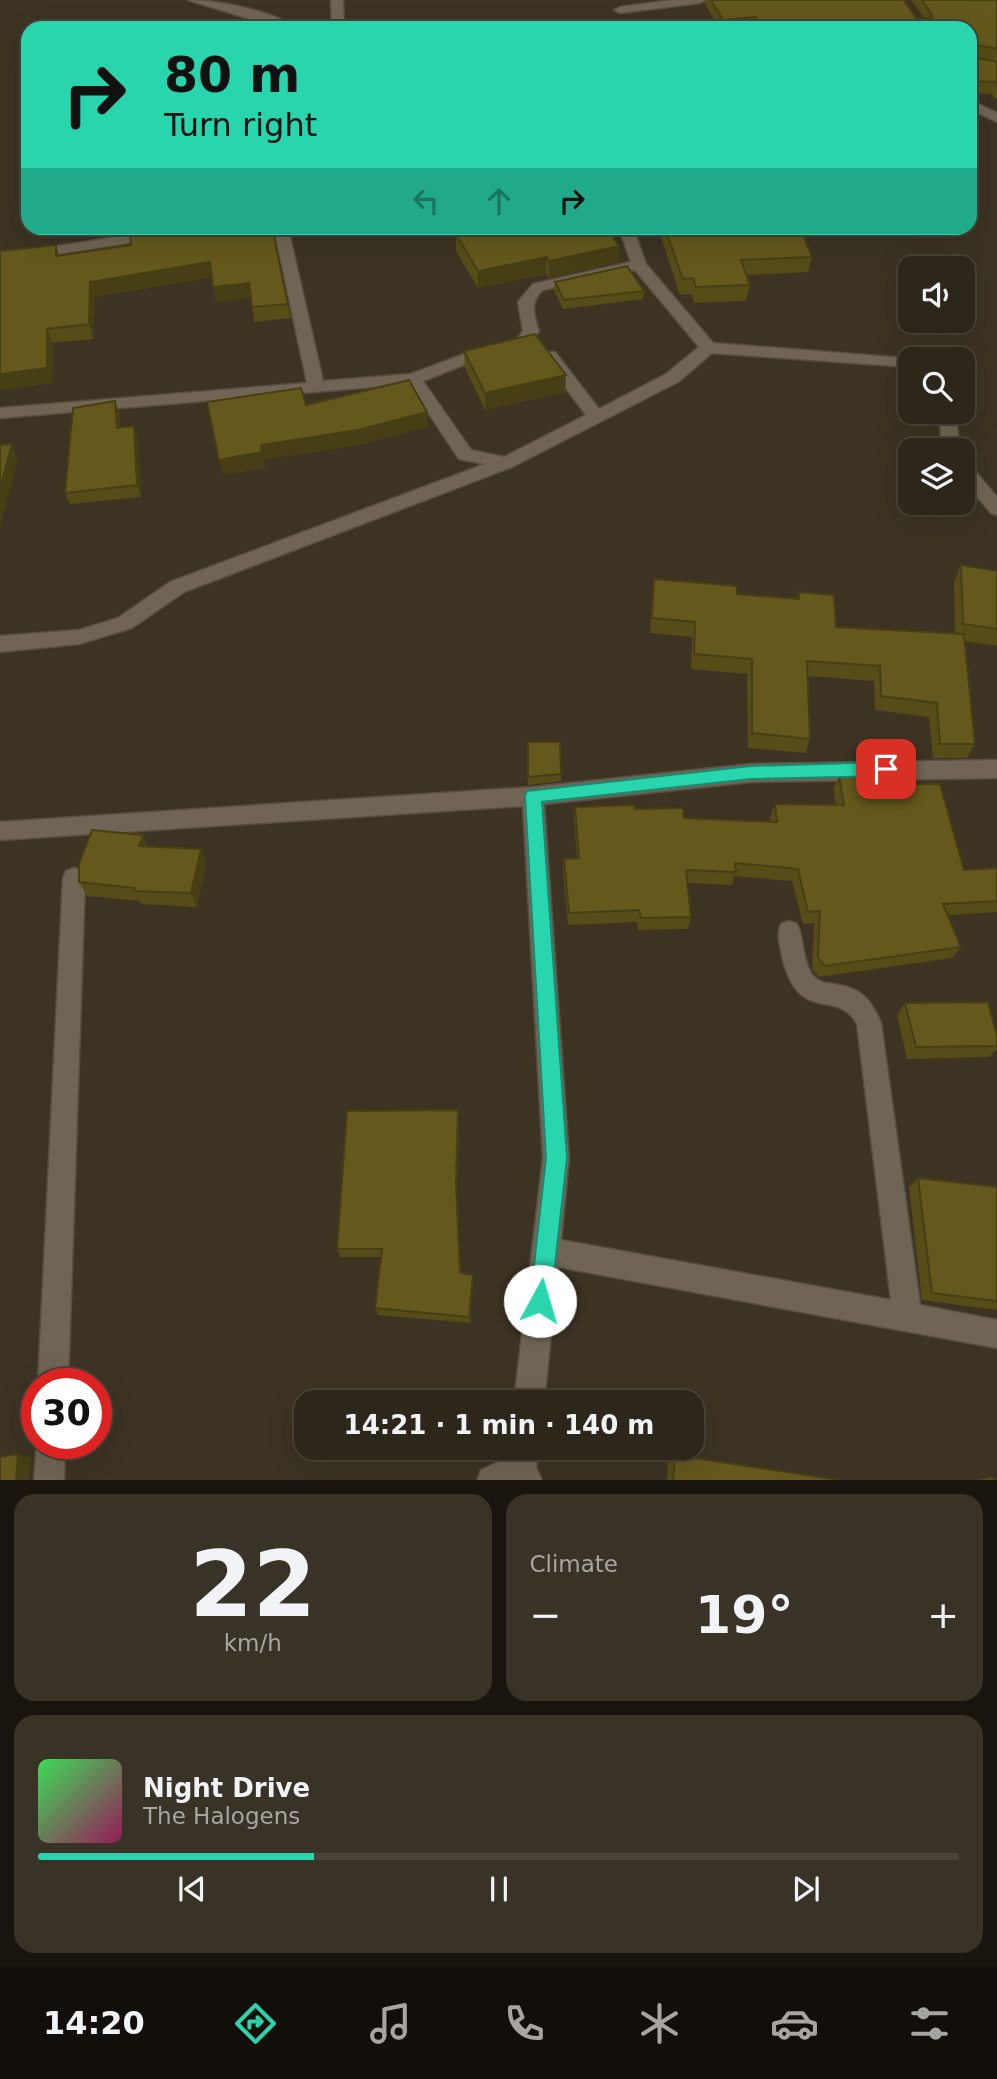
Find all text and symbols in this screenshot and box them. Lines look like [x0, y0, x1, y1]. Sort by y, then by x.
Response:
text: 80 m [164, 47, 300, 104]
icon: right [49, 49, 140, 140]
text: Turn right [164, 106, 317, 144]
icon: left [407, 182, 445, 220]
icon: ahead [480, 182, 518, 220]
icon: right [553, 182, 591, 220]
map controls [898, 256, 975, 515]
button: sound [898, 256, 975, 333]
button: search [898, 347, 975, 424]
button: layers [898, 438, 975, 515]
pin [856, 739, 916, 799]
icon: arrive [867, 750, 905, 788]
position arrow [503, 1264, 577, 1338]
speed limit sign: 30 [21, 1368, 112, 1459]
text: 14:21 · 1 min · 140 m [344, 1410, 654, 1440]
text: 22 [189, 1532, 316, 1637]
text: Climate [530, 1551, 618, 1577]
text: 19° [695, 1585, 793, 1645]
text: − [530, 1593, 561, 1637]
text: + [927, 1593, 959, 1637]
text: km/h [224, 1630, 282, 1656]
text: Night Drive [143, 1773, 310, 1803]
text: The Halogens [143, 1803, 300, 1829]
icon: previous [173, 1870, 211, 1908]
icon: pause [480, 1870, 518, 1908]
icon: next [787, 1870, 825, 1908]
icon: directions [231, 1999, 280, 2048]
icon: music [366, 1999, 415, 2048]
icon: phone [500, 1999, 549, 2048]
icon: climate [635, 1999, 684, 2048]
icon: car [770, 1999, 819, 2048]
icon: filters [905, 1999, 954, 2048]
text: 14:20 [43, 2004, 145, 2042]

